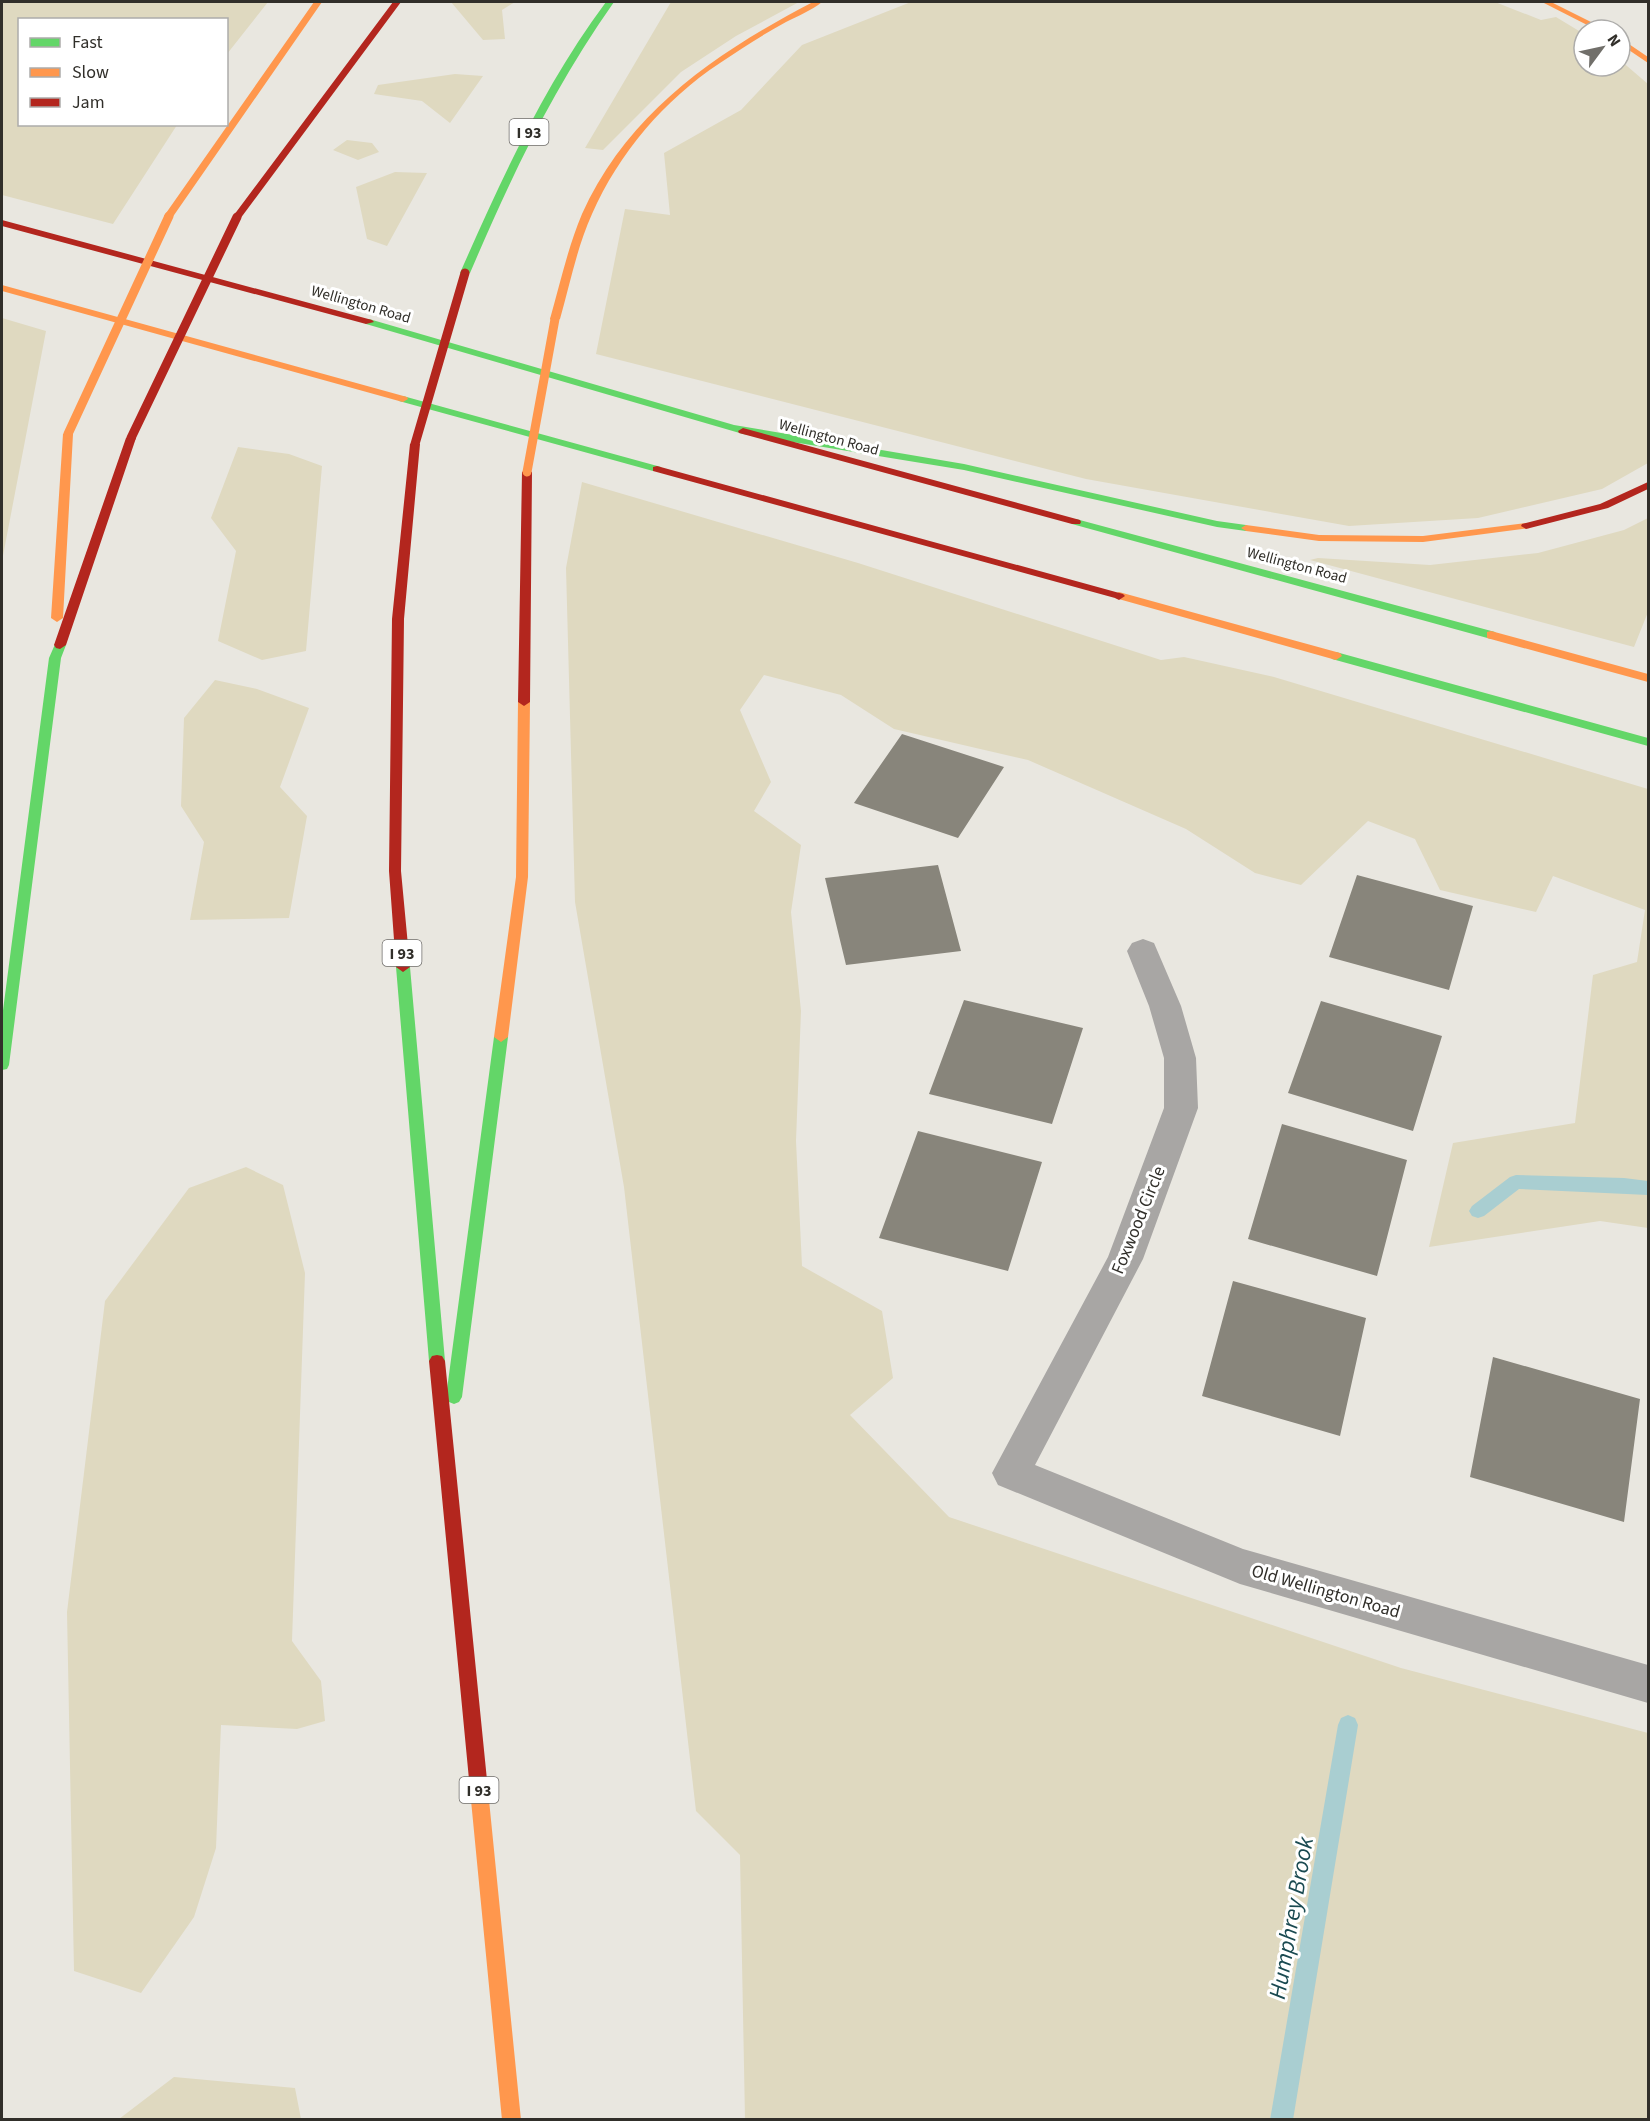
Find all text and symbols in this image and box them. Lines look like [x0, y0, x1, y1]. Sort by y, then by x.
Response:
legend [18, 18, 228, 126]
north arrow [1572, 18, 1632, 78]
text: Fast [72, 30, 103, 55]
text: N [1602, 30, 1626, 51]
text: Slow [72, 60, 109, 85]
text: Jam [72, 90, 105, 115]
road number: I 93 [510, 119, 548, 145]
street label: Wellington Road [309, 280, 413, 329]
street label: Wellington Road [777, 414, 881, 461]
street label: Wellington Road [1245, 542, 1349, 589]
road number: I 93 [382, 940, 422, 966]
street label: Foxwood Circle [1105, 1162, 1172, 1278]
street label: Old Wellington Road [1249, 1558, 1403, 1625]
road number: I 93 [460, 1777, 498, 1803]
water label: Humphrey Brook [1260, 1833, 1323, 2002]

